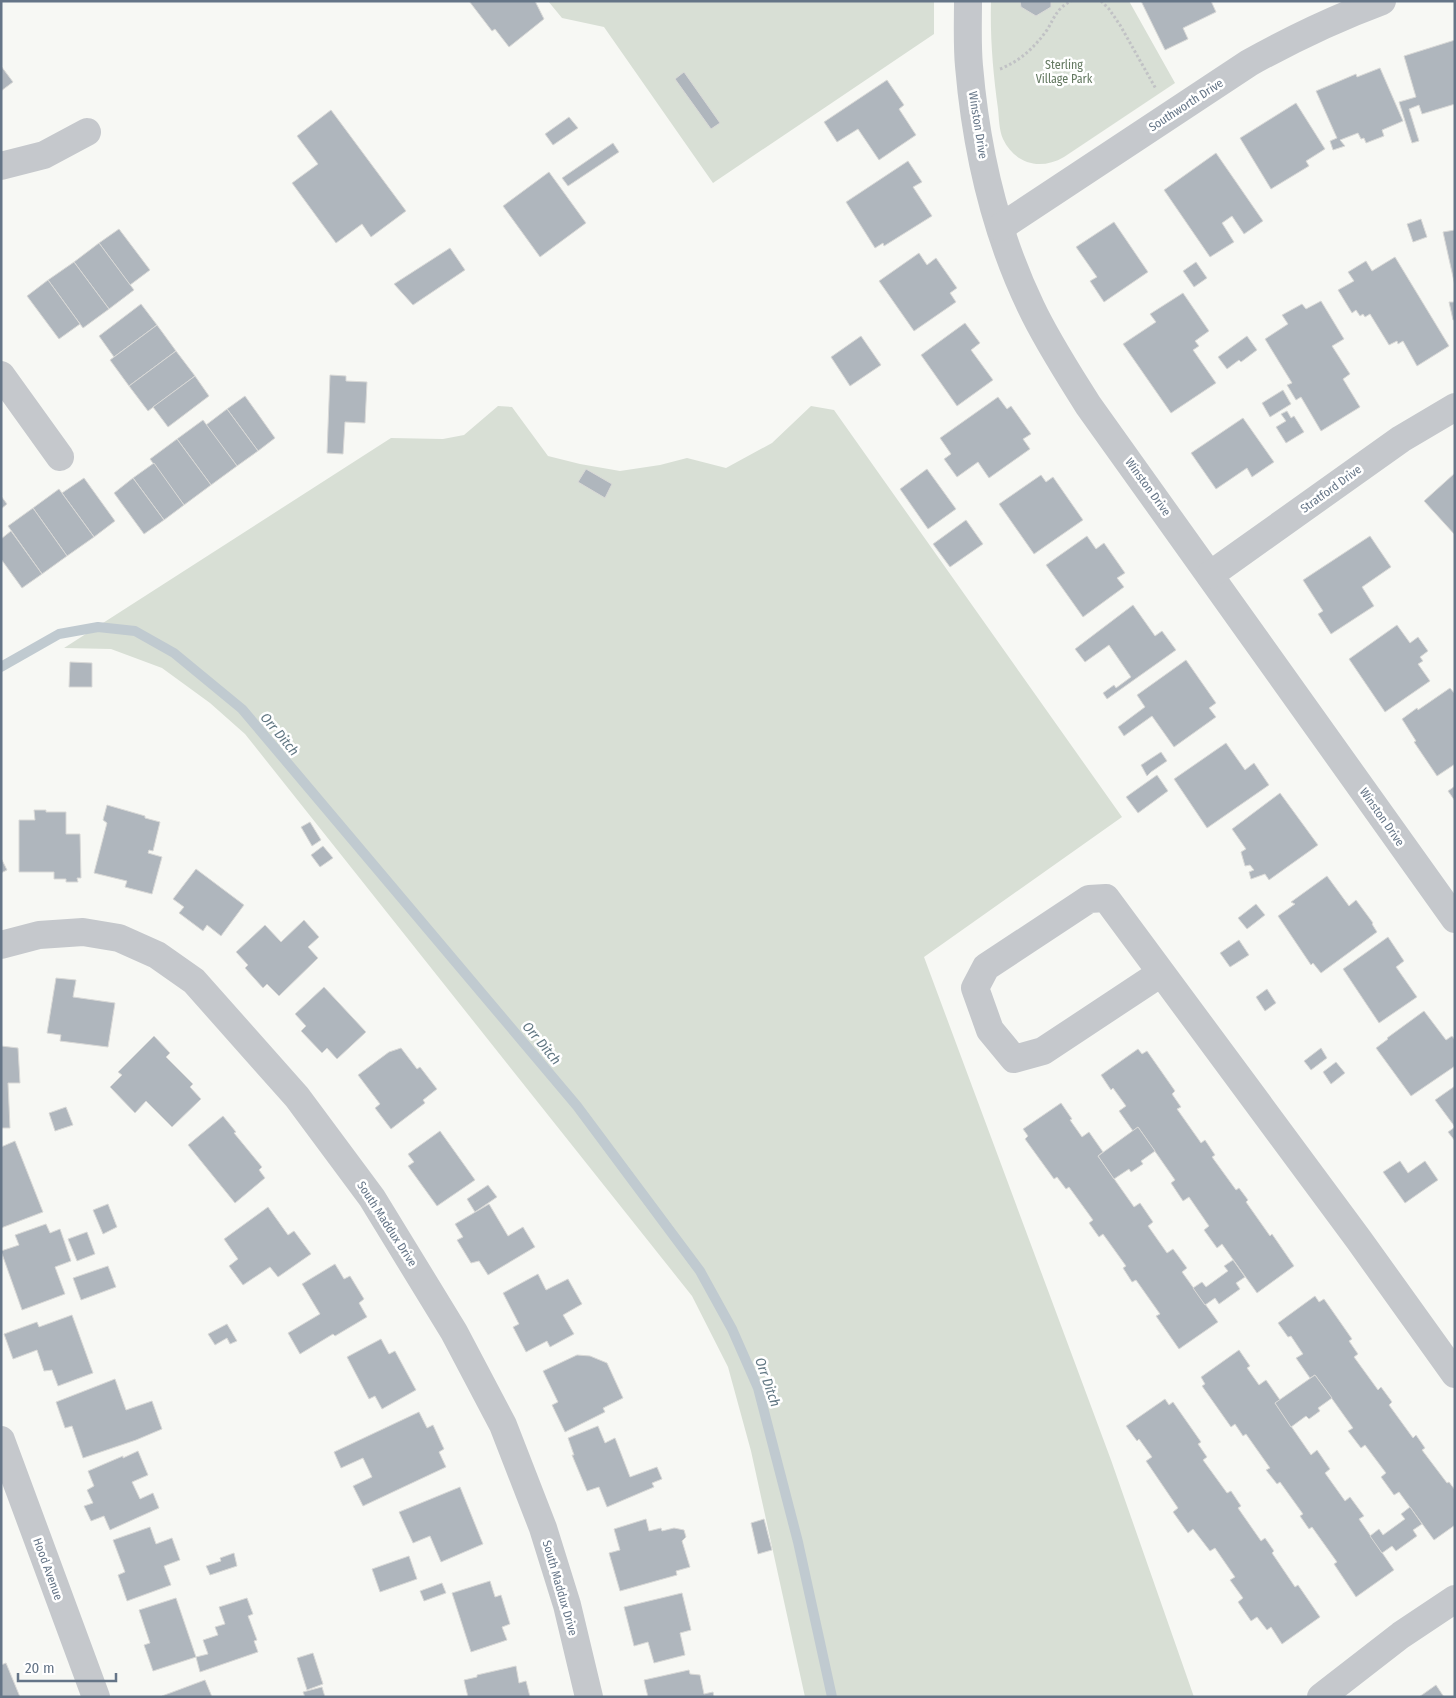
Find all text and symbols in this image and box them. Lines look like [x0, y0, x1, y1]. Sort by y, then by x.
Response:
park label: Sterling Village Park [1036, 58, 1093, 86]
street label: Southworth Drive [1146, 76, 1226, 134]
street label: Winston Drive [966, 90, 990, 160]
street label: Winston Drive [1122, 455, 1174, 519]
street label: Stratford Drive [1298, 462, 1364, 516]
water label: Orr Ditch [257, 709, 303, 759]
street label: Winston Drive [1357, 785, 1407, 849]
water label: Orr Ditch [519, 1018, 565, 1068]
street label: South Maddux Drive [354, 1179, 420, 1269]
water label: Orr Ditch [751, 1355, 784, 1409]
street label: Hood Avenue [30, 1536, 66, 1602]
street label: South Maddux Drive [540, 1539, 580, 1637]
scale bar [18, 1650, 115, 1682]
text: 20 m [25, 1659, 55, 1677]

